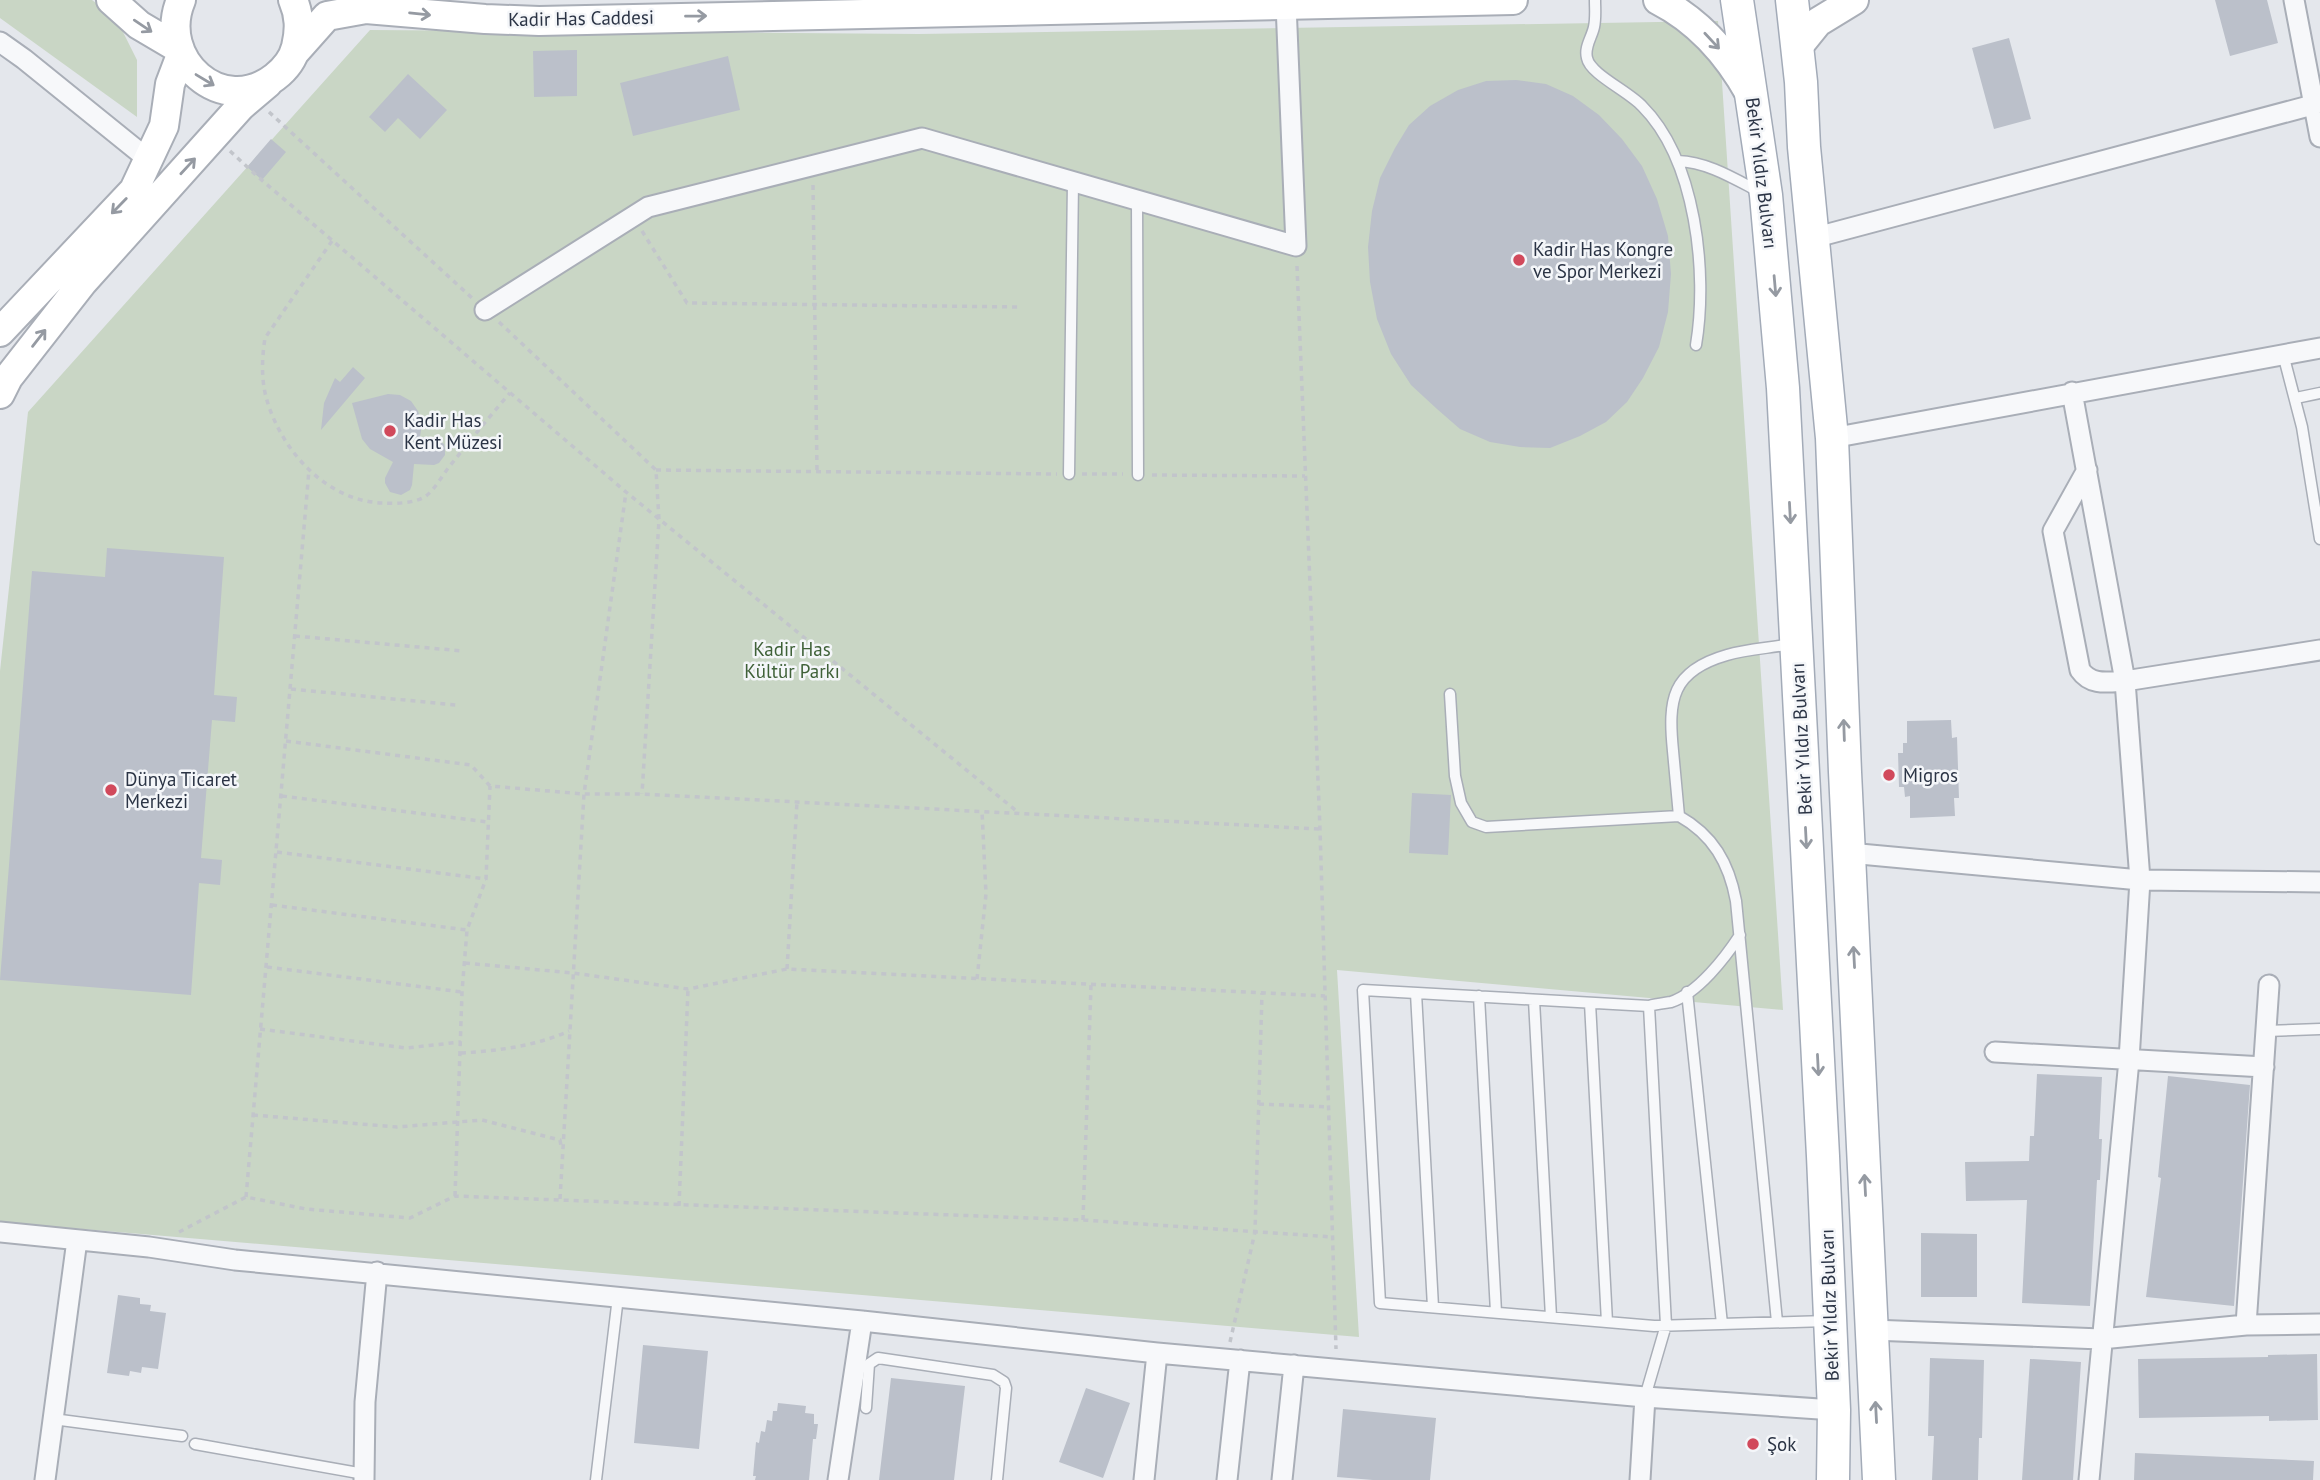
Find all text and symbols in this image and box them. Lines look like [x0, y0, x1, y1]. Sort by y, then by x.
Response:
street label: Kadir Has Caddesi [508, 5, 654, 31]
one-way arrow [408, 8, 430, 21]
one-way arrow [684, 10, 707, 23]
one-way arrow [133, 19, 152, 33]
one-way arrow [1704, 32, 1721, 49]
one-way arrow [195, 72, 214, 87]
street label: Bekir Yıldız Bulvarı [1741, 96, 1783, 250]
one-way arrow [179, 158, 196, 175]
one-way arrow [110, 197, 127, 214]
place label: Kadir Has Kongre ve Spor Merkezi [1533, 237, 1673, 283]
marker: Kadir Has Kongre ve Spor Merkezi [1511, 252, 1527, 268]
one-way arrow [1769, 274, 1782, 297]
one-way arrow [31, 330, 47, 348]
place label: Kadir Has Kent Müzesi [404, 408, 502, 454]
marker: Kadir Has Kent Müzesi [382, 423, 398, 439]
one-way arrow [1783, 501, 1796, 524]
park label: Kadir Has Kültür Parkı [744, 637, 840, 683]
street label: Bekir Yıldız Bulvarı [1785, 662, 1817, 816]
one-way arrow [1837, 719, 1850, 742]
place label: Migros [1903, 763, 1958, 787]
place label: Dünya Ticaret Merkezi [125, 767, 238, 813]
marker: Migros [1881, 767, 1897, 783]
marker: Dünya Ticaret Merkezi [103, 782, 119, 798]
one-way arrow [1800, 827, 1813, 849]
one-way arrow [1847, 947, 1860, 969]
one-way arrow [1812, 1054, 1825, 1076]
one-way arrow [1858, 1173, 1871, 1196]
street label: Bekir Yıldız Bulvarı [1814, 1228, 1844, 1382]
one-way arrow [1869, 1401, 1882, 1424]
place label: Şok [1767, 1432, 1796, 1456]
marker: Şok [1745, 1436, 1761, 1452]

